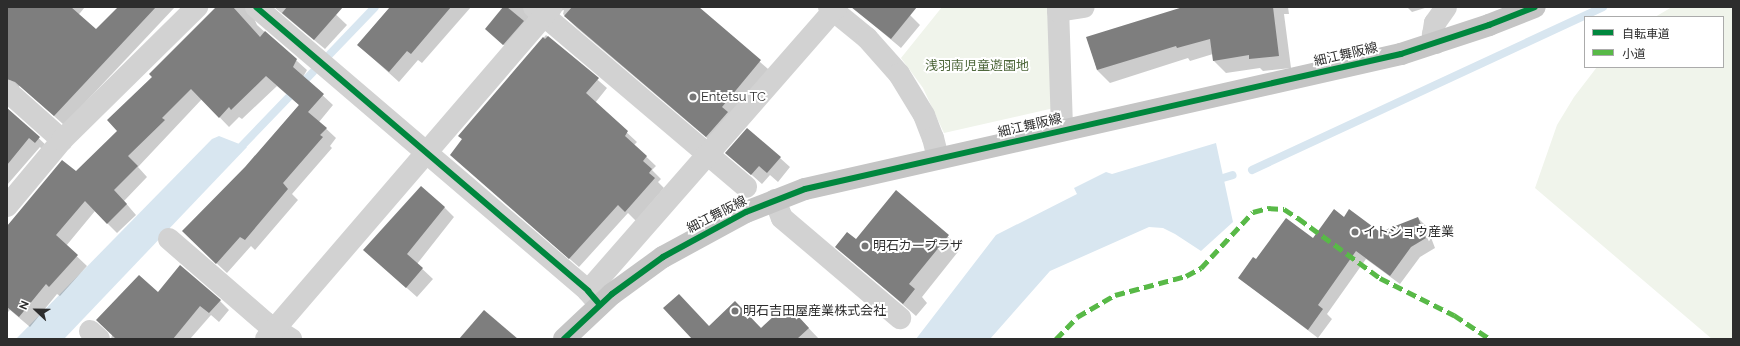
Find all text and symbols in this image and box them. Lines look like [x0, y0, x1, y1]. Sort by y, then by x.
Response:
legend [1584, 16, 1724, 68]
text: 自転車道 [1622, 27, 1670, 41]
street label: 細江舞阪線 [1313, 40, 1379, 70]
text: 小道 [1622, 47, 1646, 61]
park label: 浅羽南児童遊園地 [925, 58, 1029, 74]
place label: Entetsu TC [701, 89, 766, 105]
marker: Entetsu TC [688, 92, 698, 102]
street label: 細江舞阪線 [997, 111, 1063, 141]
street label: 細江舞阪線 [685, 193, 749, 237]
place label: イトショウ産業 [1363, 224, 1454, 240]
marker: イトショウ産業 [1350, 227, 1360, 237]
place label: 明石カープラザ [873, 238, 964, 254]
marker: 明石カープラザ [860, 241, 870, 251]
north arrow [16, 290, 56, 330]
text: N [17, 299, 32, 312]
place label: 明石吉田屋産業株式会社 [743, 303, 886, 319]
marker: 明石吉田屋産業株式会社 [730, 306, 740, 316]

